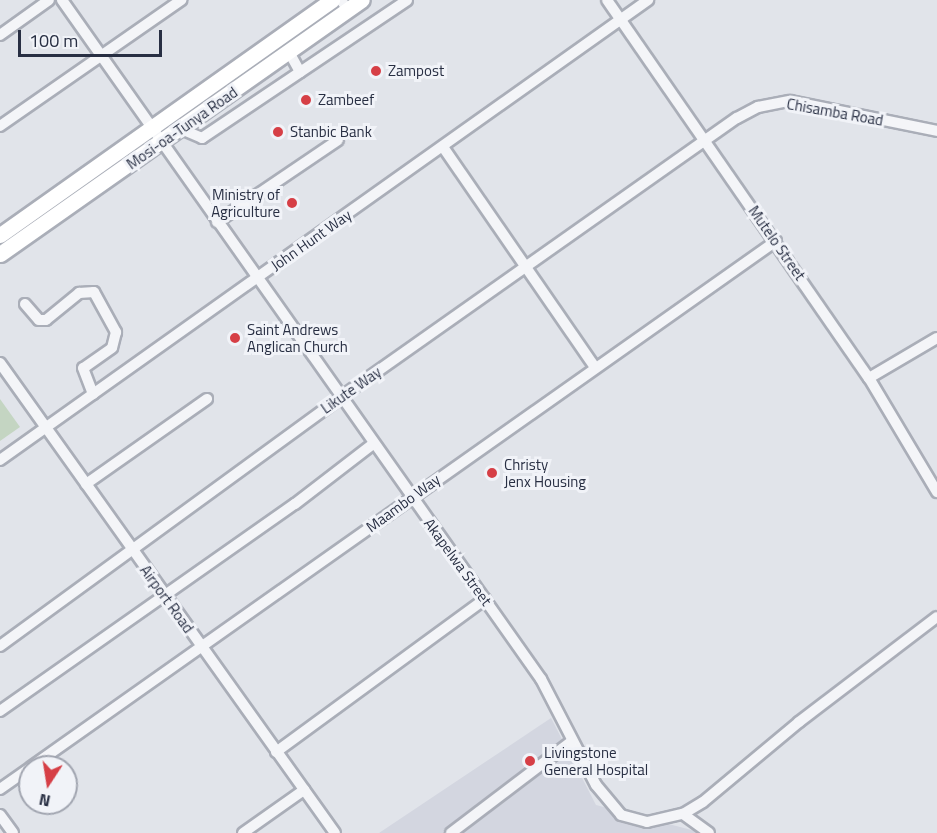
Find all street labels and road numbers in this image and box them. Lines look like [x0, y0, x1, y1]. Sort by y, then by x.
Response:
street label: Mosi-oa-Tunya Road [123, 83, 241, 173]
street label: Chisamba Road [785, 95, 885, 129]
street label: Mutelo Street [745, 202, 809, 284]
street label: John Hunt Way [267, 206, 355, 274]
street label: Likute Way [317, 363, 385, 417]
street label: Maambo Way [363, 470, 443, 536]
street label: Akapelwa Street [420, 515, 496, 609]
street label: Airport Road [136, 562, 198, 636]

